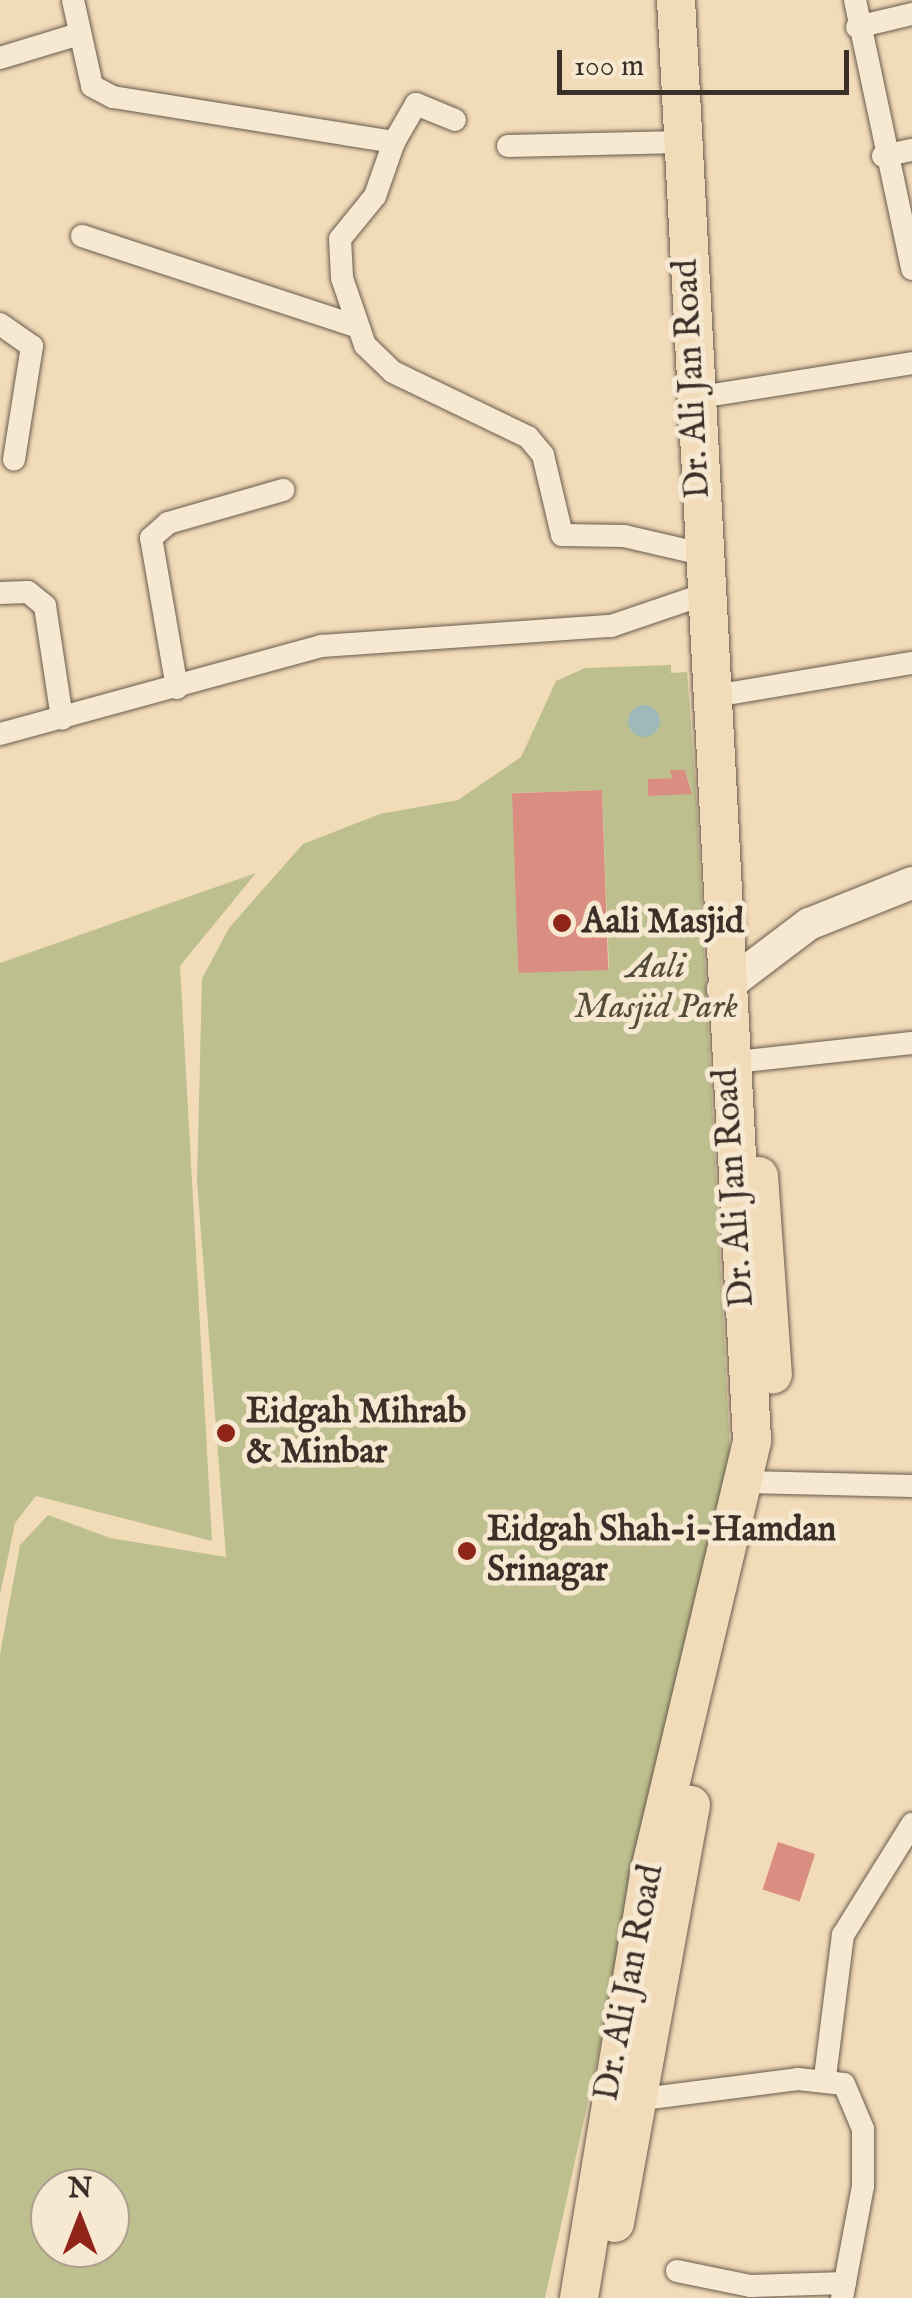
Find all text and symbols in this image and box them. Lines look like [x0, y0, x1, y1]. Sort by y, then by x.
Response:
scale bar [562, 30, 854, 92]
text: 100 m [574, 48, 644, 86]
street label: Dr. Ali Jan Road [666, 258, 720, 500]
place label: Aali Masjid [582, 902, 744, 944]
marker: Aali Masjid [551, 912, 573, 934]
park label: Aali Masjid Park [574, 947, 738, 1029]
street label: Dr. Ali Jan Road [706, 1067, 764, 1309]
place label: Eidgah Mihrab & Minbar [246, 1392, 466, 1474]
marker: Eidgah Mihrab & Minbar [215, 1422, 237, 1444]
place label: Eidgah Shah-i-Hamdan Srinagar [487, 1510, 836, 1592]
marker: Eidgah Shah-i-Hamdan Srinagar [456, 1540, 478, 1562]
street label: Dr. Ali Jan Road [587, 1861, 673, 2105]
north arrow [30, 2168, 130, 2268]
text: N [68, 2172, 92, 2207]

